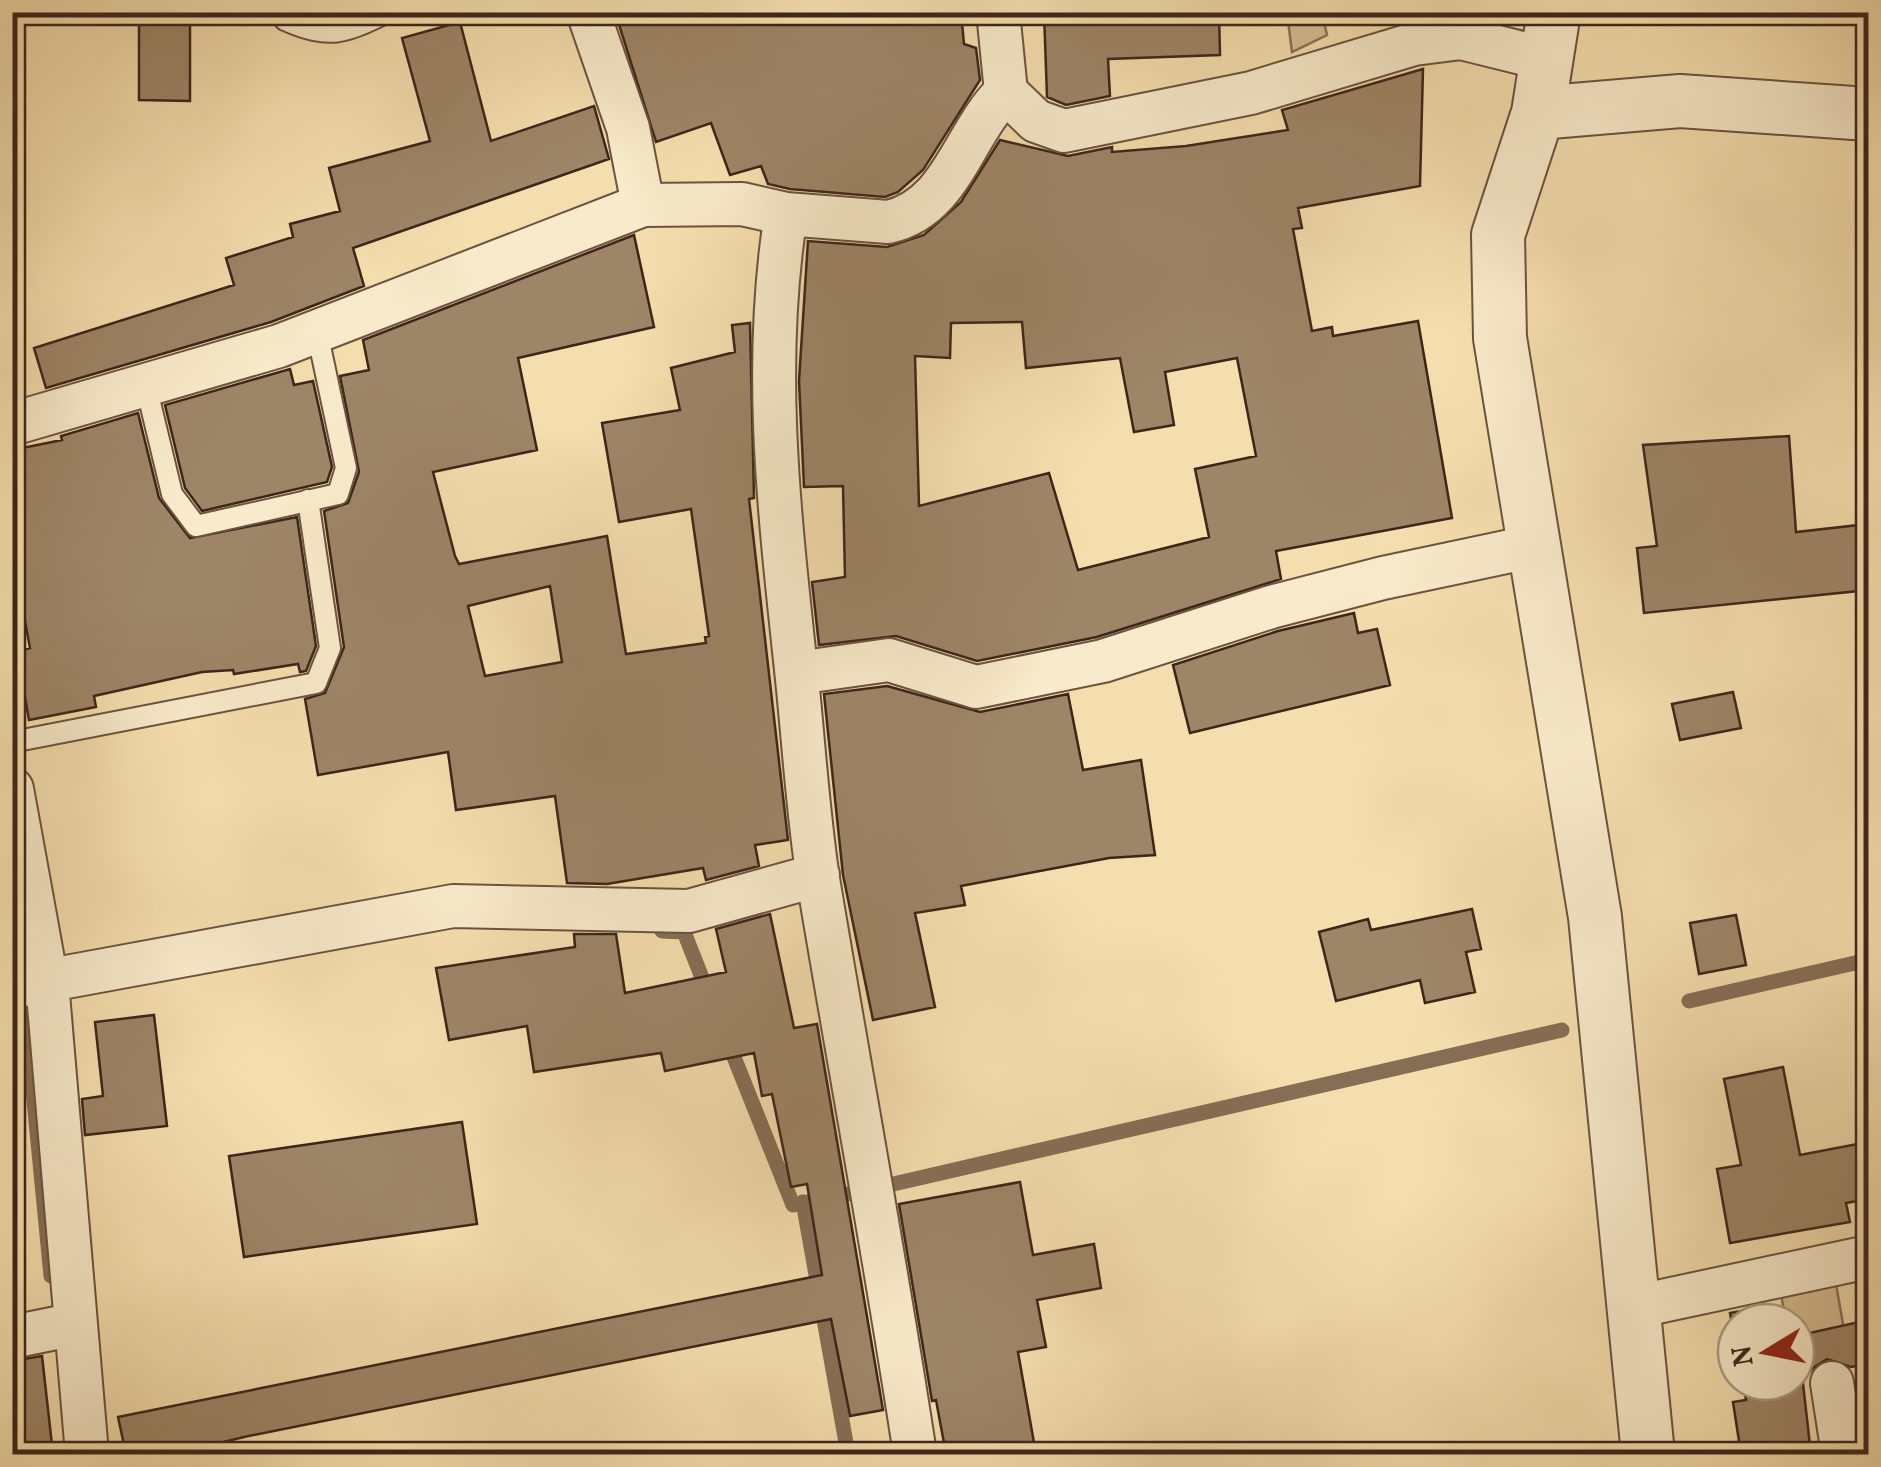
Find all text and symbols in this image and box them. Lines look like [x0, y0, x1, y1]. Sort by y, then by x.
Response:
north arrow [1716, 1302, 1816, 1402]
text: N [1723, 1343, 1765, 1369]

